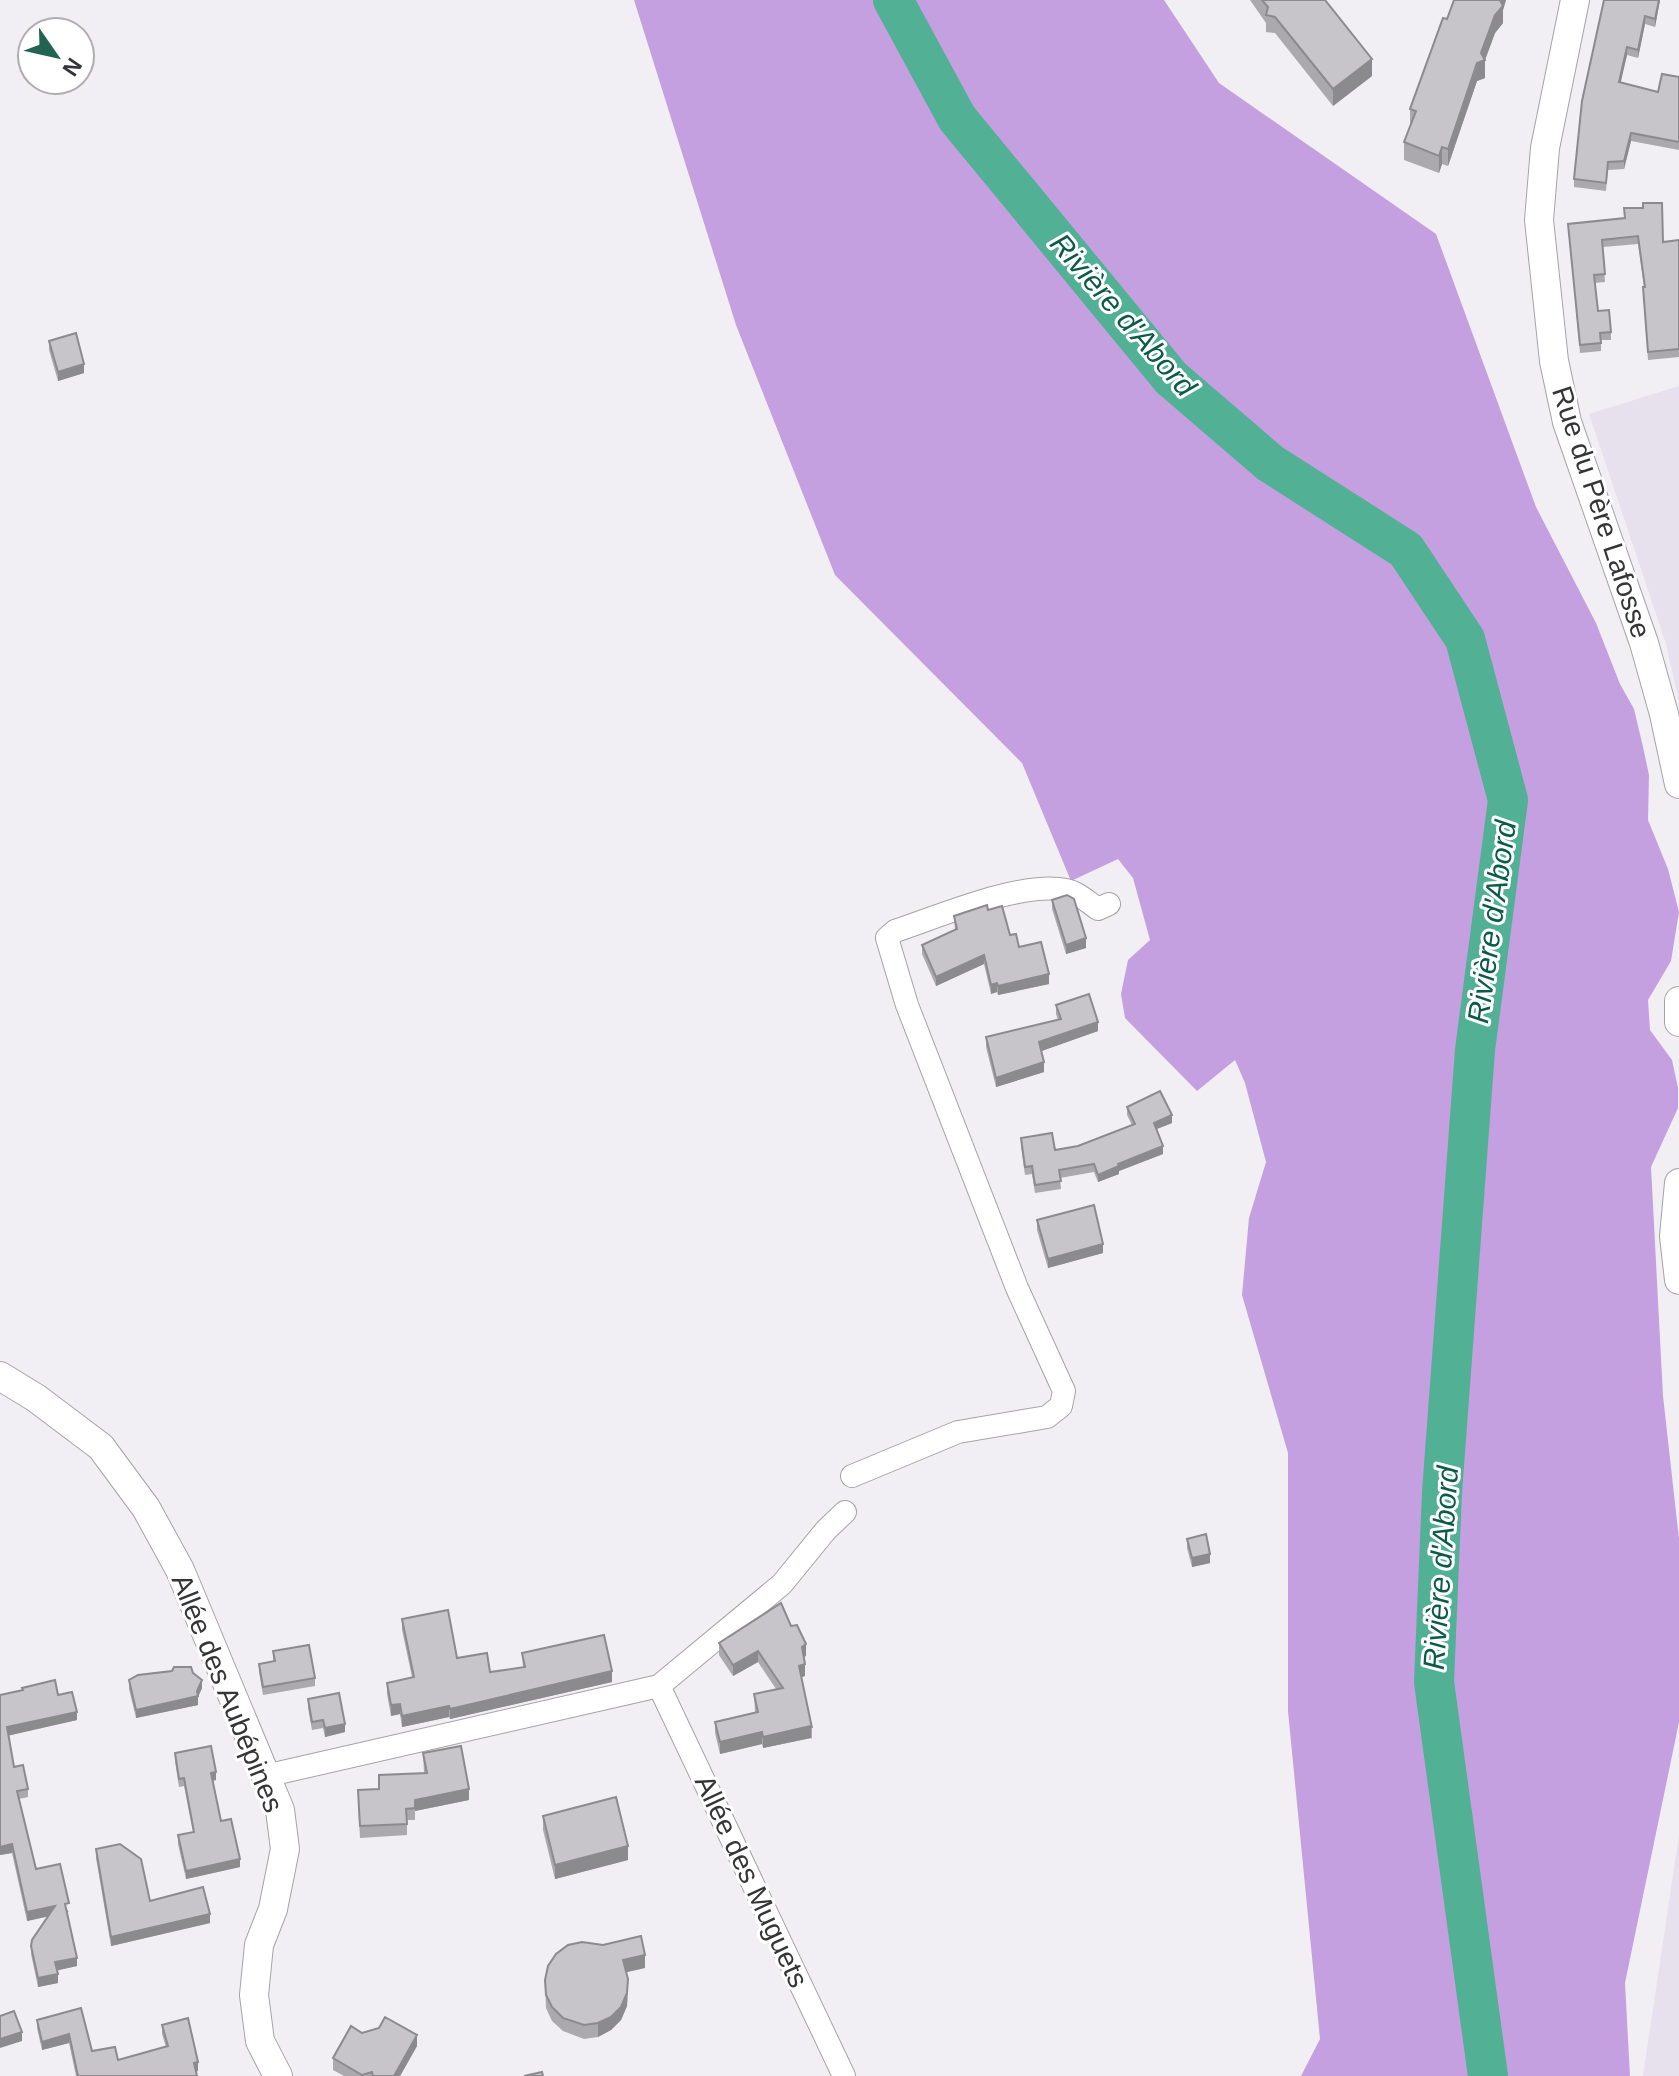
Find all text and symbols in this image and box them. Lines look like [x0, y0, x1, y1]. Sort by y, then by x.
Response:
north arrow [16, 16, 96, 96]
text: N [57, 53, 87, 80]
water label: Rivière d'Abord [1044, 227, 1204, 404]
street label: Rue du Père Lafosse [1546, 382, 1657, 642]
water label: Rivière d'Abord [1461, 817, 1522, 1025]
water label: Rivière d'Abord [1417, 1464, 1464, 1671]
street label: Allée des Aubépines [166, 1570, 289, 1817]
street label: Allée des Muguets [689, 1770, 814, 1992]

